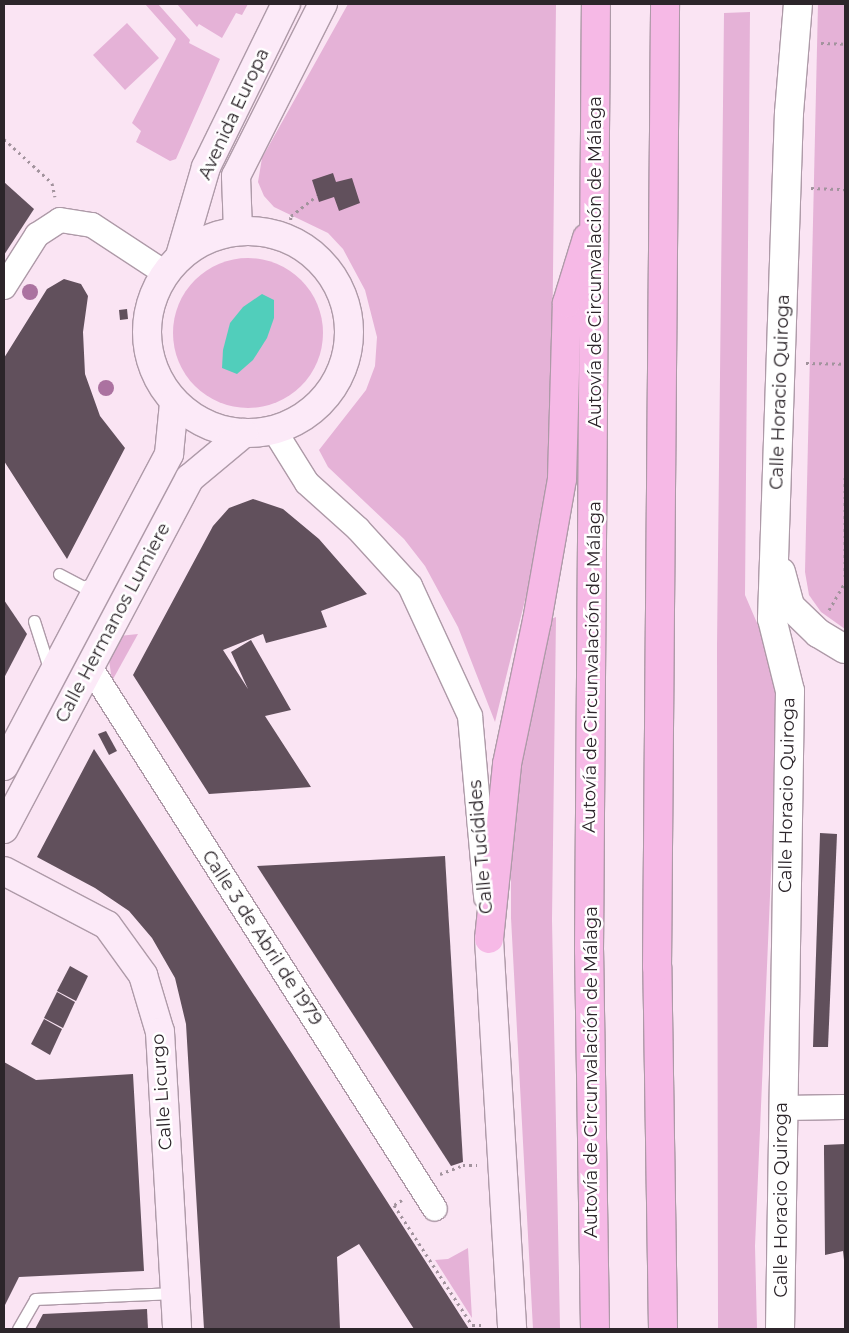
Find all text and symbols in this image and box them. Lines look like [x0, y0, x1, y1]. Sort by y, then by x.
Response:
street label: Avenida Europa [194, 45, 274, 183]
street label: Autovía de Circunvalación de Málaga [584, 96, 606, 428]
street label: Calle Horacio Quiroga [766, 294, 794, 490]
street label: Autovía de Circunvalación de Málaga [578, 501, 606, 833]
street label: Calle Hermanos Lumiere [51, 519, 175, 727]
street label: Calle Horacio Quiroga [774, 697, 800, 893]
street label: Calle Tucídides [464, 779, 498, 915]
street label: Calle 3 de Abril de 1979 [197, 846, 327, 1030]
street label: Autovía de Circunvalación de Málaga [580, 906, 602, 1238]
street label: Calle Licurgo [147, 1033, 177, 1151]
street label: Calle Horacio Quiroga [770, 1102, 792, 1298]

